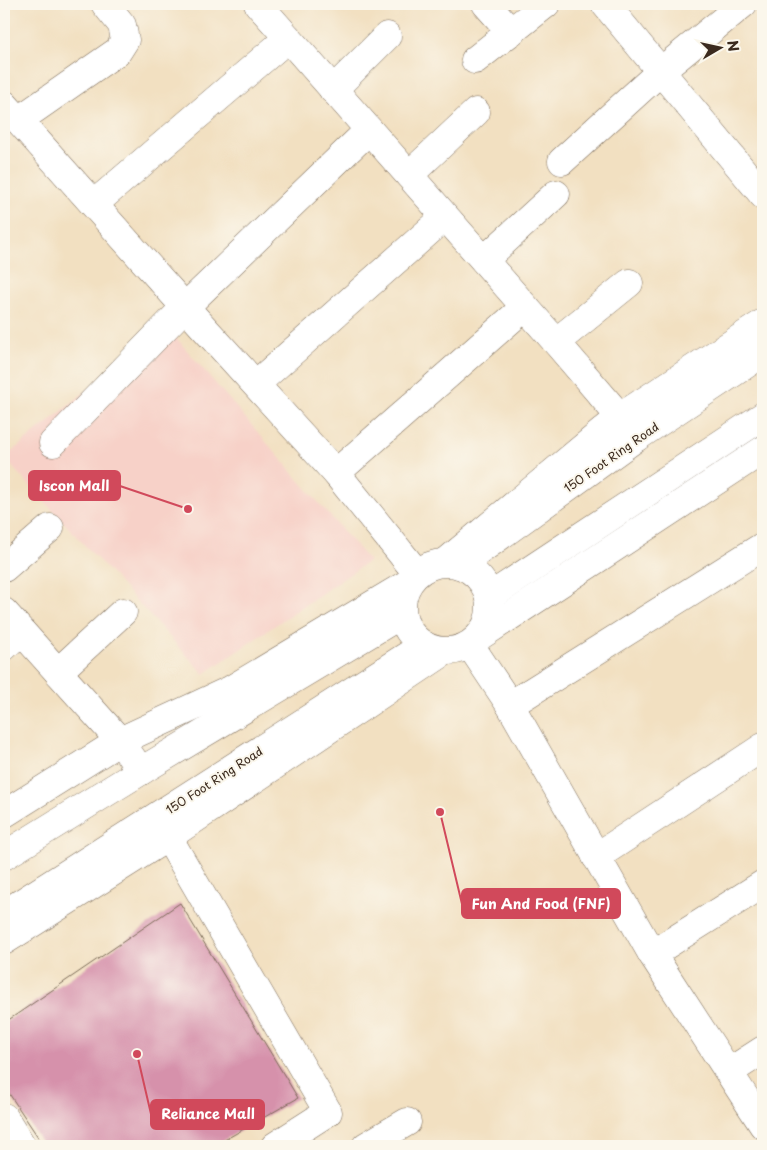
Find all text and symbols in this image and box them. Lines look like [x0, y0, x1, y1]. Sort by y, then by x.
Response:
north arrow [694, 22, 744, 72]
text: N [722, 39, 745, 53]
street label: 150 Foot Ring Road [560, 417, 662, 497]
callout: Iscon Mall [29, 471, 120, 500]
text: Iscon Mall [39, 475, 109, 496]
street label: 150 Foot Ring Road [162, 742, 266, 818]
callout: Fun And Food (FNF) [462, 889, 620, 918]
text: Fun And Food (FNF) [472, 893, 611, 914]
callout: Reliance Mall [151, 1100, 264, 1129]
text: Reliance Mall [161, 1103, 255, 1124]

